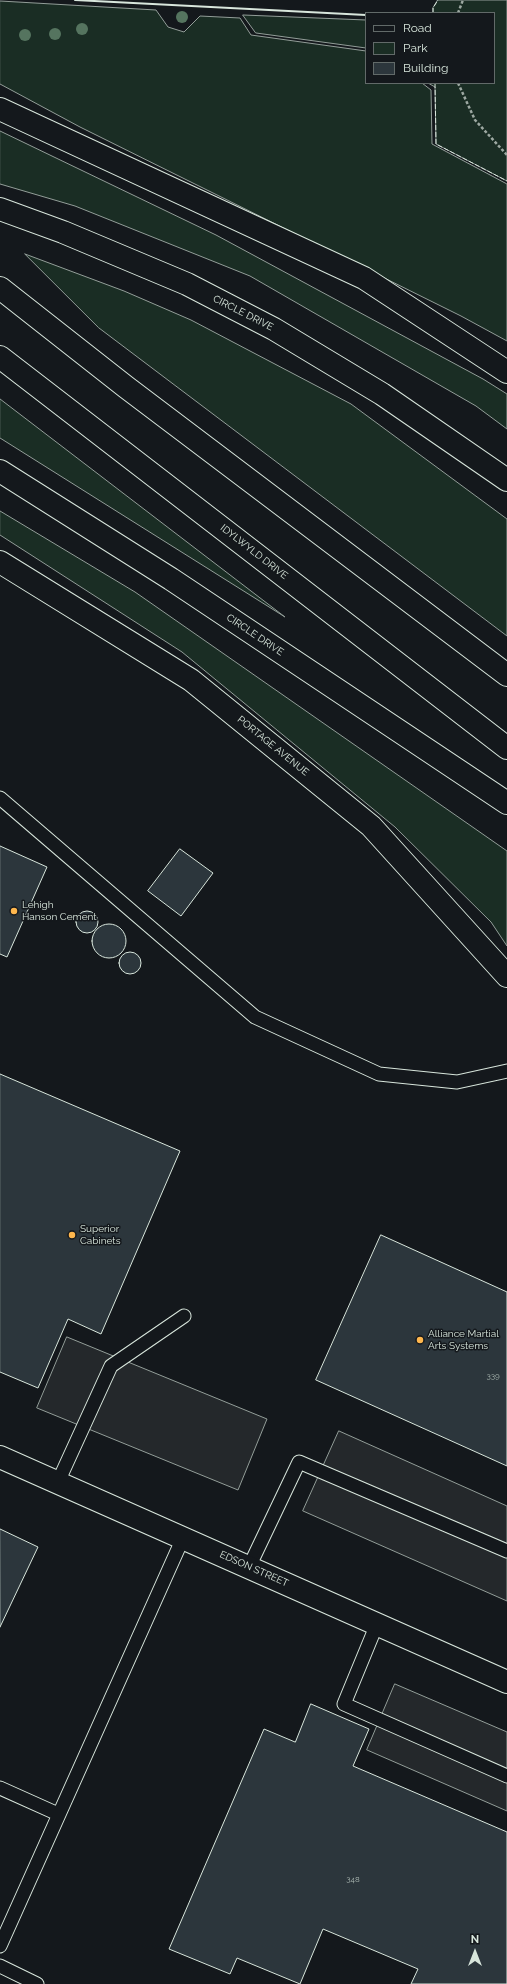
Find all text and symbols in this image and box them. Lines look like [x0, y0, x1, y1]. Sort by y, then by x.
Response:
legend [365, 12, 495, 84]
text: Road [403, 21, 432, 35]
text: Park [403, 41, 428, 55]
text: Building [403, 61, 449, 75]
street label: CIRCLE DRIVE [211, 293, 275, 333]
street label: IDYLWYLD DRIVE [218, 522, 290, 582]
street label: CIRCLE DRIVE [224, 612, 286, 658]
street label: PORTAGE AVENUE [235, 714, 311, 778]
place label: Lehigh Hanson Cement [22, 899, 97, 922]
marker: Lehigh Hanson Cement [9, 906, 19, 916]
place label: Superior Cabinets [80, 1223, 120, 1246]
marker: Superior Cabinets [67, 1230, 77, 1240]
place label: Alliance Martial Arts Systems [428, 1328, 499, 1352]
marker: Alliance Martial Arts Systems [415, 1335, 425, 1345]
house number: 339 [486, 1372, 500, 1382]
street label: EDSON STREET [218, 1548, 290, 1590]
house number: 348 [346, 1875, 360, 1885]
north arrow [455, 1932, 495, 1972]
text: N [471, 1933, 479, 1946]

